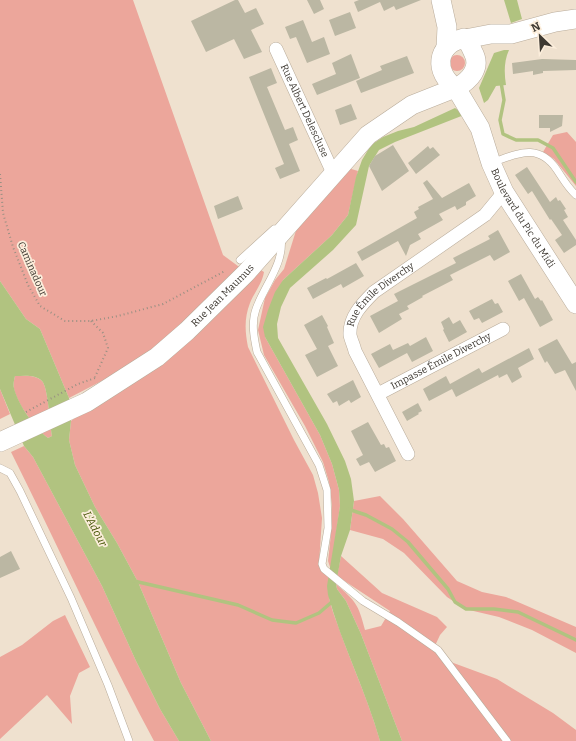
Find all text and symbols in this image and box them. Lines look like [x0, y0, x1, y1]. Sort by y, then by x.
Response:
north arrow [520, 16, 560, 56]
text: N [529, 19, 543, 35]
street label: Rue Albert Delescluse [278, 62, 331, 159]
street label: Boulevard du Pic du Midi [488, 167, 557, 270]
street label: Caminadour [15, 240, 50, 299]
street label: Rue Émile Diverchy [345, 260, 417, 328]
street label: Rue Jean Maumus [189, 262, 257, 329]
street label: Impasse Émile Diverchy [389, 330, 494, 392]
water label: L'Adour [80, 509, 110, 549]

